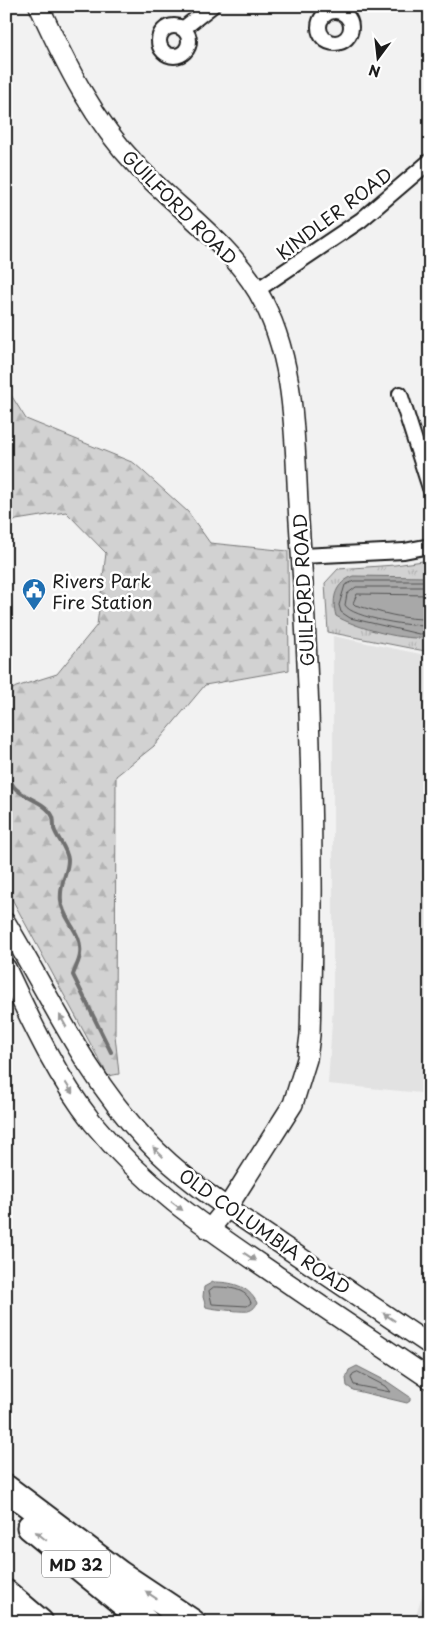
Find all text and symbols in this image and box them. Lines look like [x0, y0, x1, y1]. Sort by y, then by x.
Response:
north arrow [354, 32, 404, 82]
text: N [366, 59, 383, 83]
street label: GUILFORD ROAD [116, 143, 244, 271]
street label: KINDLER ROAD [270, 160, 398, 266]
street label: GUILFORD ROAD [286, 513, 320, 667]
place label: Rivers Park Fire Station [52, 567, 153, 615]
public building icon: Rivers Park Fire Station [21, 577, 47, 611]
one-way arrow [58, 1014, 67, 1028]
one-way arrow [65, 1082, 74, 1095]
one-way arrow [152, 1146, 164, 1158]
street label: OLD COLUMBIA ROAD [174, 1161, 356, 1301]
one-way arrow [170, 1201, 183, 1212]
one-way arrow [243, 1252, 256, 1262]
one-way arrow [383, 1312, 396, 1322]
one-way arrow [35, 1530, 48, 1541]
road number: MD 32 [42, 1550, 110, 1578]
one-way arrow [144, 1591, 158, 1600]

